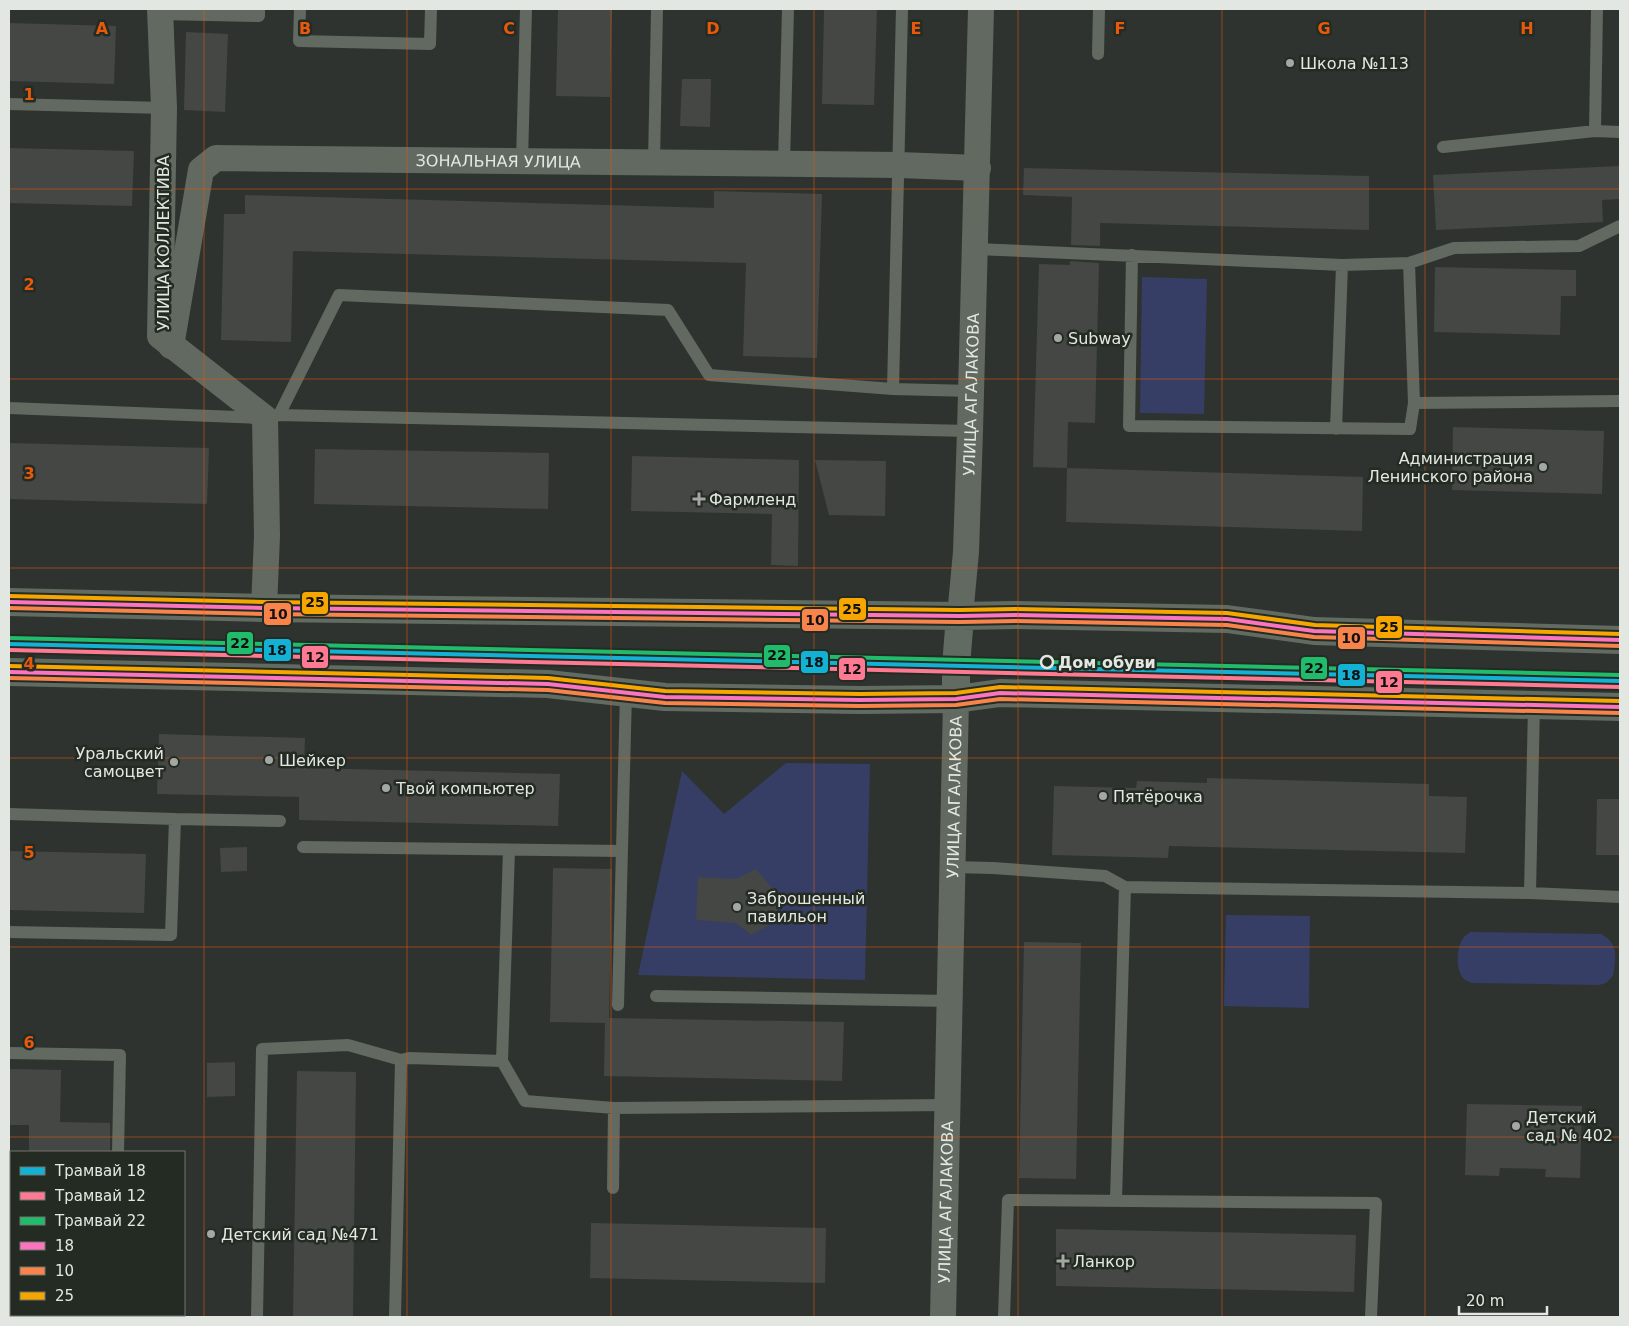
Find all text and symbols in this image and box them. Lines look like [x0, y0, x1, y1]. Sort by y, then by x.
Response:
text: A [96, 19, 109, 38]
text: B [299, 19, 311, 38]
text: C [503, 19, 515, 38]
text: D [706, 19, 720, 38]
text: E [911, 19, 921, 38]
text: F [1115, 19, 1125, 38]
text: G [1317, 19, 1331, 38]
text: H [1520, 19, 1534, 38]
place label: Школа №113 [1300, 54, 1409, 73]
marker: Школа №113 [1284, 57, 1296, 69]
text: 1 [23, 85, 35, 104]
street label: ЗОНАЛЬНАЯ УЛИЦА [416, 151, 581, 172]
street label: УЛИЦА КОЛЛЕКТИВА [154, 155, 173, 331]
text: 2 [23, 275, 35, 294]
street label: УЛИЦА АГАЛАКОВА [960, 313, 983, 476]
place label: Subway [1068, 329, 1131, 348]
marker: Subway [1052, 332, 1064, 344]
place label: Администрация Ленинского района [1368, 449, 1533, 486]
marker: Администрация Ленинского района [1537, 461, 1549, 473]
text: 3 [23, 464, 35, 483]
place label: Фармленд [709, 490, 796, 509]
marker: Фармленд [693, 493, 705, 505]
line badge: 25 [301, 591, 329, 615]
text: 25 [305, 594, 325, 610]
line badge: 25 [838, 597, 867, 621]
text: 25 [842, 601, 862, 617]
line badge: 10 [263, 602, 292, 626]
text: 10 [268, 606, 288, 622]
line badge: 10 [801, 608, 829, 632]
text: 10 [805, 612, 825, 628]
line badge: 25 [1375, 615, 1403, 639]
text: 25 [1379, 619, 1399, 635]
line badge: 10 [1337, 626, 1366, 650]
text: 10 [1341, 630, 1361, 646]
line badge: 22 [226, 631, 254, 655]
text: 22 [230, 635, 250, 651]
line badge: 18 [263, 638, 292, 662]
text: 18 [267, 642, 287, 658]
line badge: 22 [763, 644, 791, 668]
line badge: 12 [301, 645, 329, 669]
text: 22 [767, 647, 787, 663]
text: 12 [305, 649, 325, 665]
line badge: 18 [800, 650, 829, 674]
place label: Дом обуви [1058, 653, 1156, 672]
text: 4 [23, 654, 35, 673]
text: 18 [804, 654, 824, 670]
marker: Дом обуви [1040, 655, 1054, 669]
line badge: 22 [1300, 656, 1328, 680]
line badge: 12 [838, 657, 866, 681]
text: 22 [1304, 660, 1324, 676]
text: 12 [842, 661, 862, 677]
line badge: 18 [1337, 663, 1366, 687]
text: 18 [1341, 667, 1361, 683]
line badge: 12 [1375, 670, 1403, 694]
text: 12 [1379, 674, 1399, 690]
street label: УЛИЦА АГАЛАКОВА [943, 716, 966, 879]
place label: Уральский самоцвет [75, 744, 164, 781]
place label: Шейкер [279, 751, 346, 770]
marker: Шейкер [263, 754, 275, 766]
marker: Уральский самоцвет [168, 756, 180, 768]
place label: Твой компьютер [395, 779, 535, 798]
marker: Твой компьютер [380, 782, 392, 794]
place label: Пятёрочка [1113, 787, 1203, 806]
marker: Пятёрочка [1097, 790, 1109, 802]
text: 5 [23, 843, 35, 862]
place label: Заброшенный павильон [747, 889, 865, 926]
marker: Заброшенный павильон [731, 901, 743, 913]
text: 6 [23, 1033, 35, 1052]
place label: Детский сад № 402 [1526, 1108, 1613, 1145]
street label: УЛИЦА АГАЛАКОВА [935, 1120, 957, 1284]
marker: Детский сад № 402 [1510, 1120, 1522, 1132]
legend [10, 1151, 185, 1316]
text: Трамвай 18 [54, 1162, 146, 1180]
text: Трамвай 12 [54, 1187, 146, 1205]
text: Трамвай 22 [54, 1212, 146, 1230]
place label: Детский сад №471 [221, 1225, 379, 1244]
marker: Детский сад №471 [205, 1228, 217, 1240]
text: 18 [55, 1237, 74, 1255]
place label: Ланкор [1073, 1252, 1135, 1271]
marker: Ланкор [1057, 1255, 1069, 1267]
text: 10 [55, 1262, 74, 1280]
scale bar [1459, 1284, 1546, 1316]
text: 25 [55, 1287, 74, 1305]
text: 20 m [1466, 1292, 1504, 1310]

